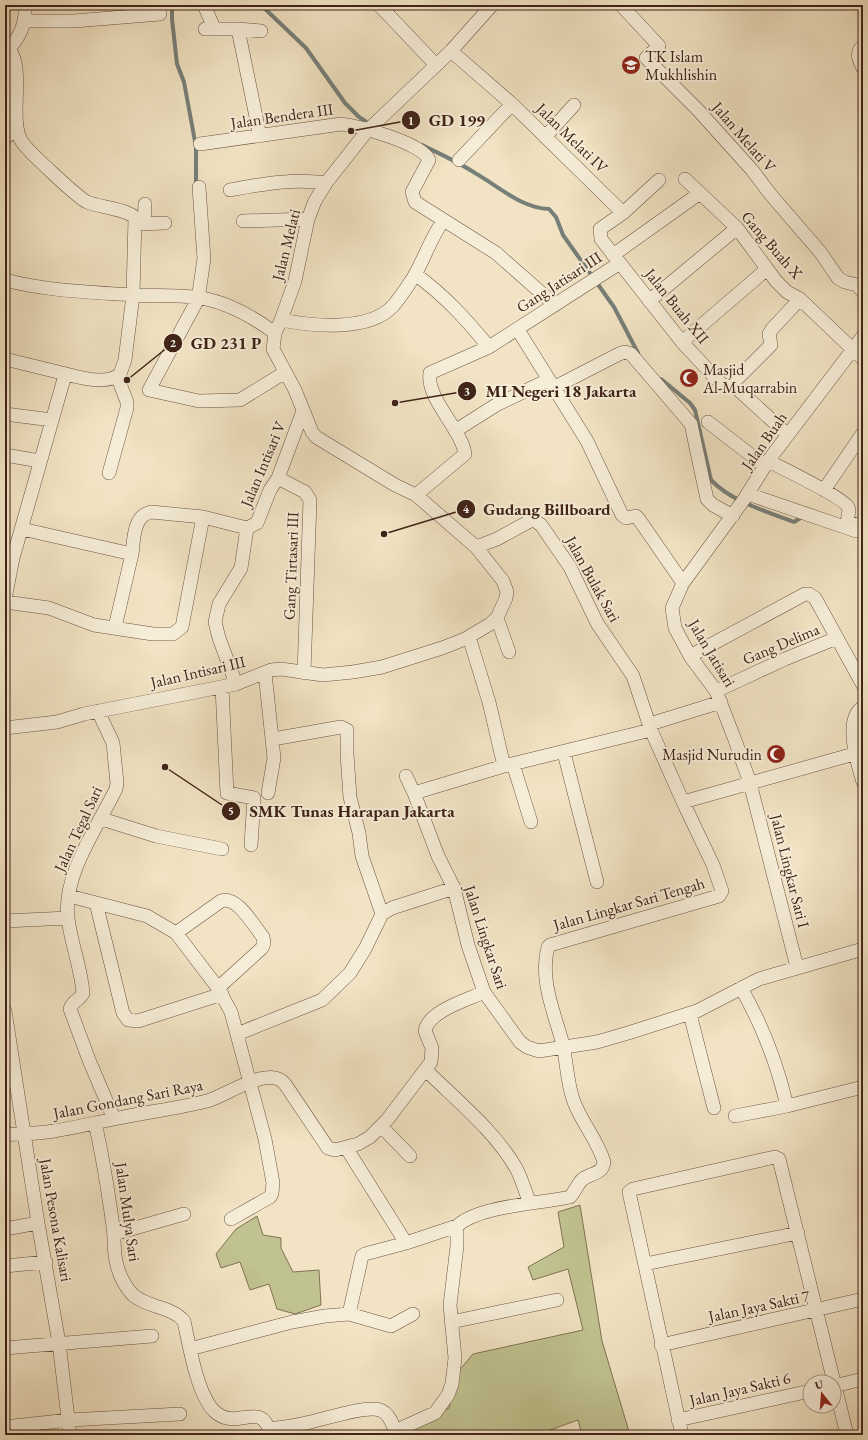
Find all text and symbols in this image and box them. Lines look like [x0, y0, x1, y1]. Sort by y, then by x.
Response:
place label: TK Islam Mukhlishin [645, 46, 718, 85]
school or university icon: TK Islam Mukhlishin [620, 54, 642, 76]
street label: Jalan Melati V [706, 96, 781, 177]
street label: Jalan Melati IV [530, 97, 613, 178]
street label: Jalan Bendera III [227, 98, 335, 134]
callout: GD 199 [401, 106, 493, 135]
text: GD 199 [429, 109, 485, 131]
text: 1 [408, 113, 414, 129]
street label: Jalan Melati [266, 207, 305, 285]
street label: Gang Buah X [737, 207, 808, 284]
street label: Gang Jatisari III [512, 246, 606, 317]
street label: Jalan Buah XII [639, 262, 714, 349]
callout: GD 231 P [163, 328, 269, 357]
text: GD 231 P [191, 332, 261, 354]
text: 2 [170, 335, 177, 351]
place label: Masjid Al-Muqarrabin [702, 359, 798, 398]
mosque icon: Masjid Al-Muqarrabin [678, 367, 700, 389]
callout: MI Negeri 18 Jakarta [457, 376, 644, 405]
text: MI Negeri 18 Jakarta [486, 380, 637, 402]
text: 3 [464, 383, 470, 399]
street label: Jalan Buah [735, 408, 792, 476]
street label: Jalan Intisari V [235, 418, 291, 512]
callout: Gudang Billboard [456, 495, 619, 524]
text: Gudang Billboard [483, 498, 611, 520]
text: 4 [463, 501, 470, 517]
street label: Gang Tirtasari III [279, 511, 303, 621]
street label: Jalan Bulak Sari [560, 530, 625, 626]
street label: Jalan Jatisari [683, 614, 740, 691]
street label: Gang Delima [739, 618, 823, 670]
street label: Jalan Intisari III [146, 651, 248, 694]
mosque icon: Masjid Nurudin [765, 743, 787, 765]
place label: Masjid Nurudin [662, 744, 763, 765]
street label: Jalan Tegal Sari [48, 783, 107, 877]
callout: SMK Tunas Harapan Jakarta [221, 797, 462, 826]
text: SMK Tunas Harapan Jakarta [249, 800, 455, 822]
text: 5 [228, 803, 234, 819]
street label: Jalan Lingkar Sari I [765, 810, 814, 931]
street label: Jalan Lingkar Sari Tengah [549, 872, 707, 936]
street label: Jalan Lingkar Sari [459, 881, 513, 992]
street label: Jalan Gondang Sari Raya [49, 1074, 205, 1124]
street label: Jalan Pesona Kalisari [34, 1155, 77, 1283]
street label: Jalan Mulya Sari [110, 1159, 145, 1263]
street label: Jalan Jaya Sakti 7 [705, 1285, 812, 1327]
street label: Jalan Jaya Sakti 6 [686, 1367, 793, 1411]
north arrow [802, 1374, 842, 1414]
text: U [813, 1376, 826, 1392]

